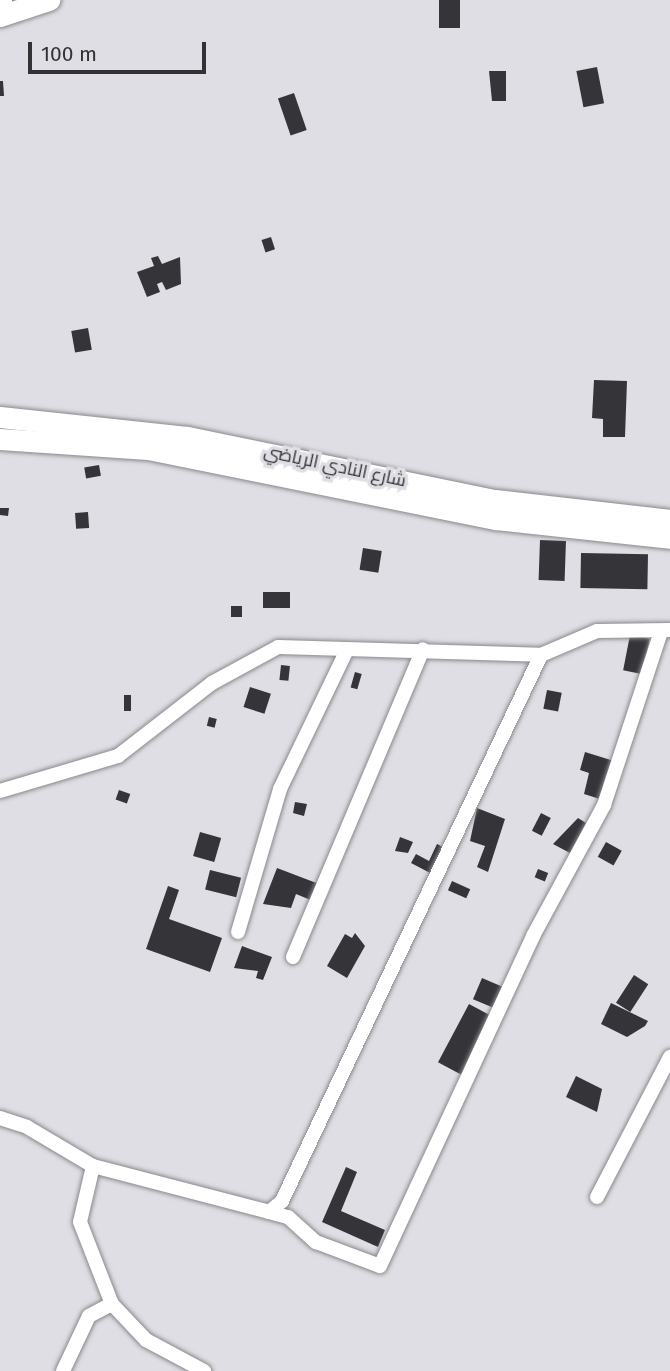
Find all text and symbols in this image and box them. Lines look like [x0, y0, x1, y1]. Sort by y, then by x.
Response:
scale bar [32, 28, 210, 72]
text: 100 m [41, 41, 97, 67]
street label: شارع النادي الرياضي [262, 440, 408, 492]

